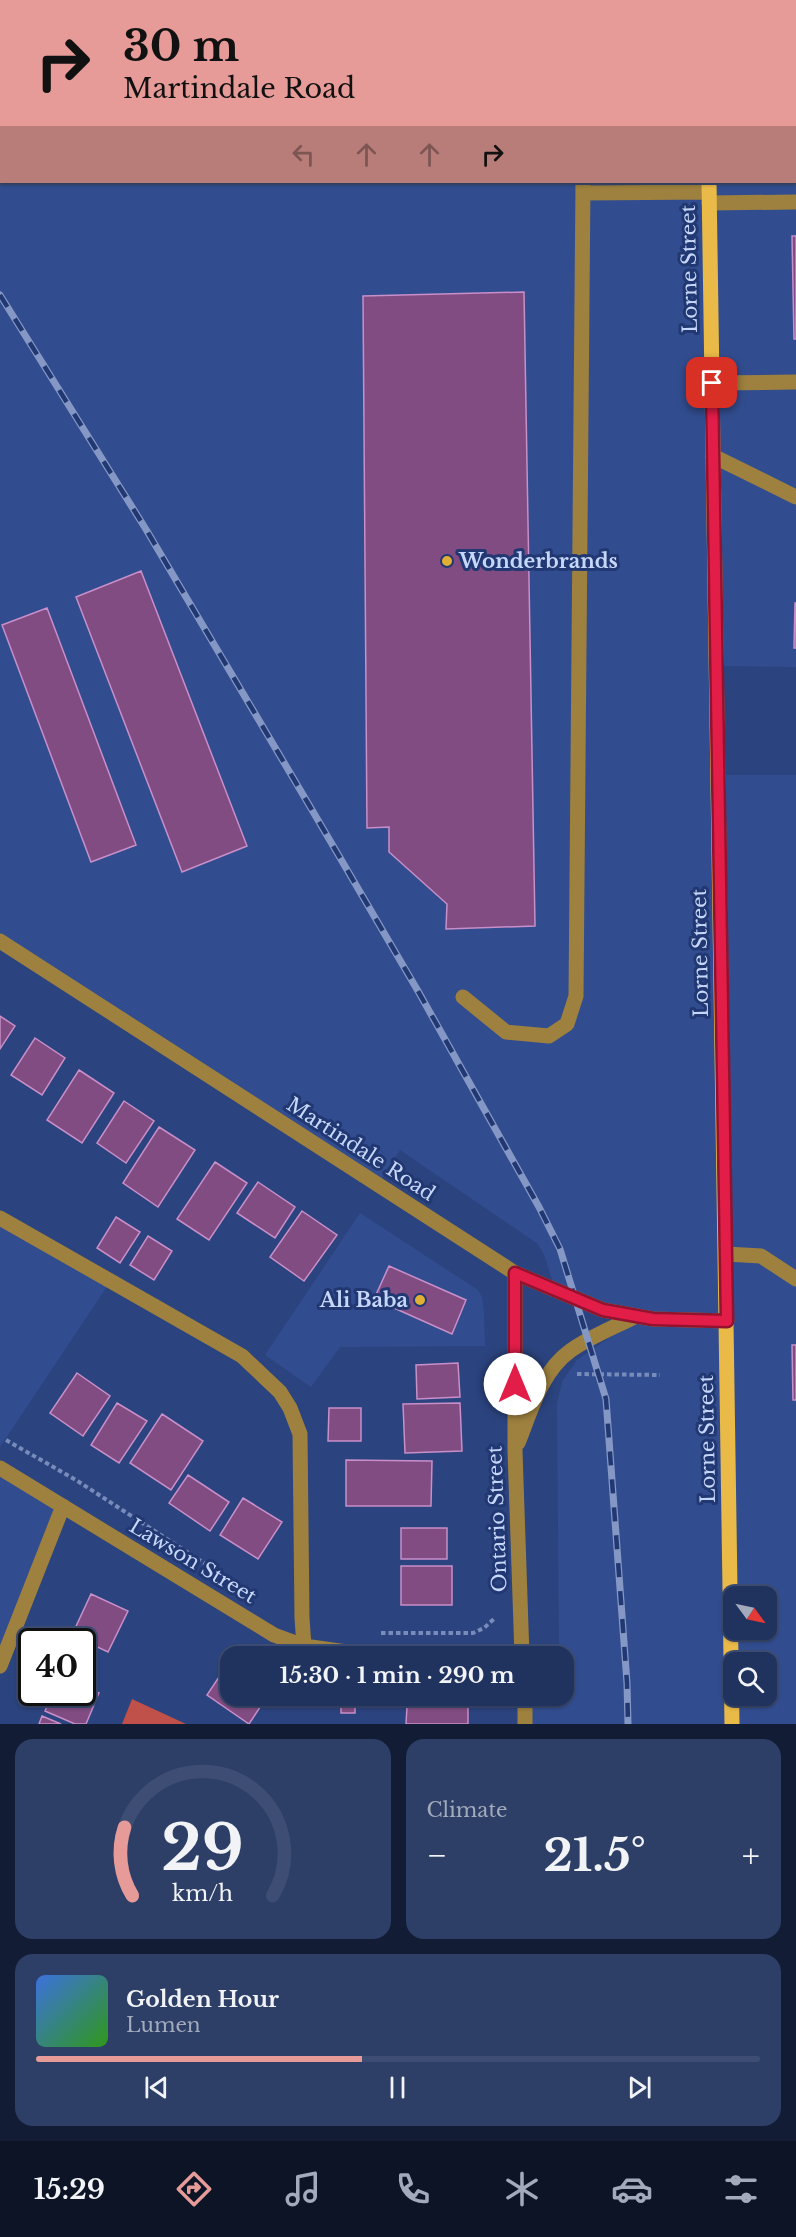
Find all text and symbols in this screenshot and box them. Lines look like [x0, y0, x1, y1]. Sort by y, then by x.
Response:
text: 30 m [123, 20, 239, 72]
icon: right [24, 24, 102, 102]
text: Martindale Road [123, 72, 355, 105]
icon: left [287, 138, 320, 171]
icon: ahead [350, 138, 383, 171]
icon: ahead [413, 138, 446, 171]
icon: right [476, 138, 509, 171]
street label: Lorne Street [676, 204, 702, 333]
pin [686, 357, 737, 408]
icon: arrive [695, 366, 728, 399]
place label: Wonderbrands [458, 549, 618, 573]
marker: Wonderbrands [440, 554, 454, 568]
street label: Lorne Street [687, 888, 713, 1017]
street label: Martindale Road [282, 1092, 440, 1206]
place label: Ali Baba [319, 1288, 409, 1312]
marker: Ali Baba [413, 1293, 427, 1307]
position arrow [483, 1352, 547, 1416]
street label: Lorne Street [694, 1374, 720, 1503]
street label: Ontario Street [482, 1445, 512, 1593]
street label: Lawson Street [125, 1514, 261, 1609]
north arrow [723, 1586, 777, 1640]
map controls [723, 1586, 777, 1706]
speed limit sign: 40 [18, 1628, 96, 1706]
button: search [723, 1652, 777, 1706]
text: 15:30 · 1 min · 290 m [280, 1662, 514, 1689]
text: Climate [427, 1798, 507, 1822]
text: 29 [161, 1809, 244, 1887]
text: 21.5° [543, 1827, 646, 1883]
text: − [427, 1835, 447, 1876]
text: + [742, 1835, 760, 1876]
text: km/h [172, 1880, 233, 1907]
text: Golden Hour [126, 1986, 279, 2013]
text: Lumen [126, 2013, 201, 2037]
icon: previous [140, 2071, 173, 2104]
icon: pause [381, 2071, 414, 2104]
icon: next [623, 2071, 656, 2104]
icon: directions [173, 2168, 215, 2210]
icon: music [282, 2168, 324, 2210]
icon: phone [392, 2168, 434, 2210]
icon: climate [501, 2168, 543, 2210]
icon: car [611, 2168, 653, 2210]
icon: filters [720, 2168, 762, 2210]
text: 15:29 [34, 2173, 105, 2206]

